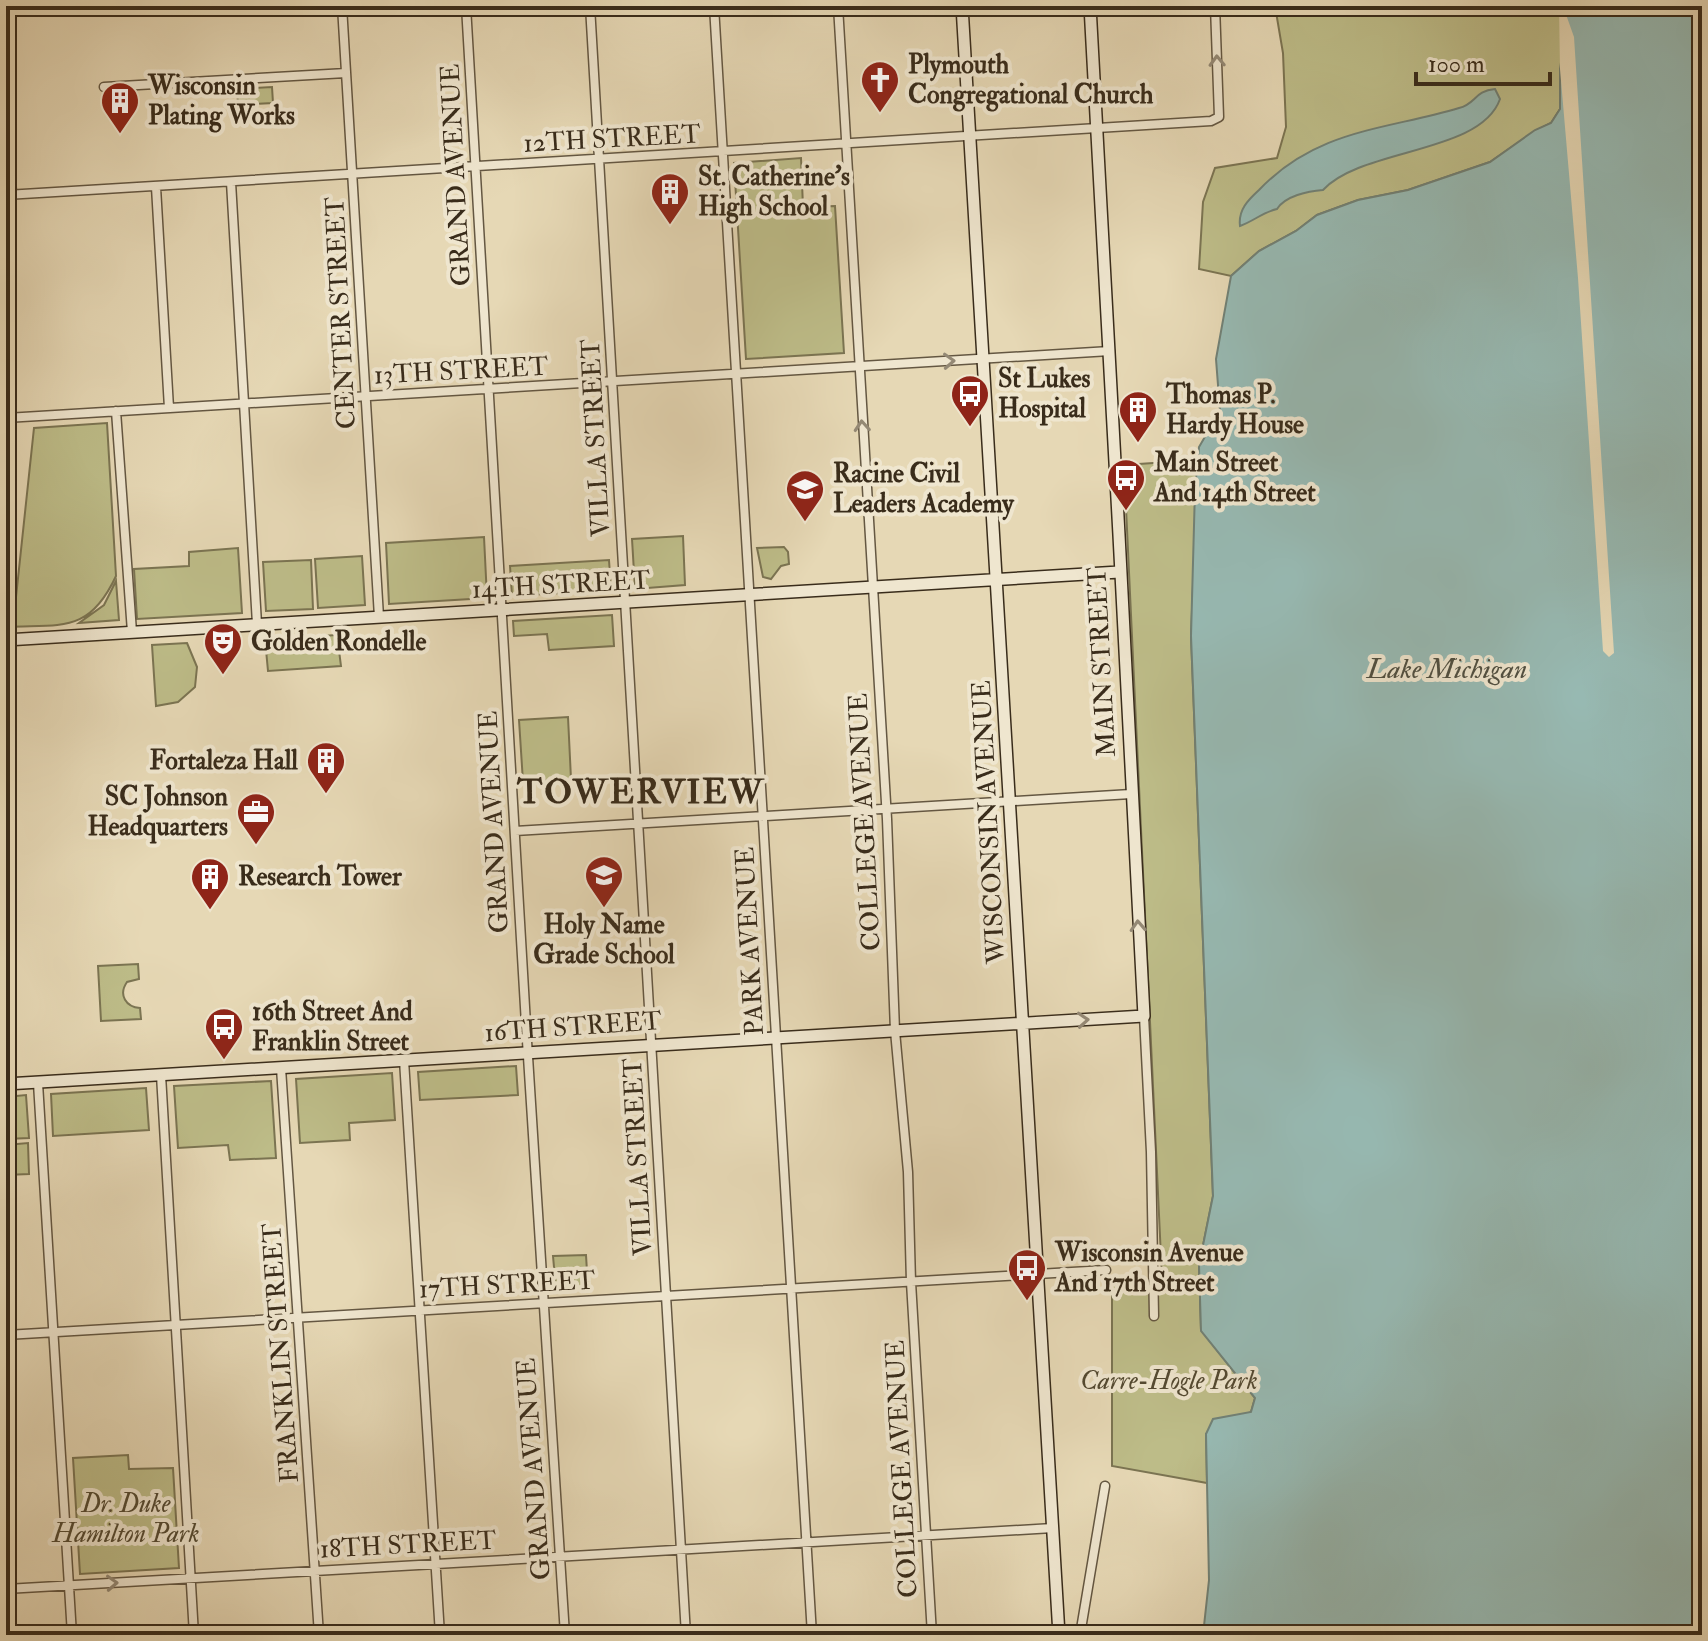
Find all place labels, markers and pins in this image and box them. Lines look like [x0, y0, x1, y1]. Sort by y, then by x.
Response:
place label: Plymouth Congregational Church [908, 49, 1154, 112]
church icon: Plymouth Congregational Church [859, 59, 901, 114]
place label: Wisconsin Plating Works [147, 70, 295, 133]
building icon: Wisconsin Plating Works [99, 80, 141, 135]
place label: St. Catherine's High School [698, 161, 850, 224]
building icon: St. Catherine's High School [649, 171, 691, 226]
place label: St Lukes Hospital [998, 363, 1091, 426]
bus stop icon: St Lukes Hospital [949, 373, 991, 428]
place label: Thomas P. Hardy House [1165, 379, 1304, 442]
building icon: Thomas P. Hardy House [1117, 389, 1159, 444]
place label: Main Street And 14th Street [1153, 447, 1316, 509]
bus stop icon: Main Street And 14th Street [1105, 457, 1147, 512]
place label: Racine Civil Leaders Academy [833, 458, 1015, 521]
school or university icon: Racine Civil Leaders Academy [784, 468, 826, 523]
theatre icon: Golden Rondelle [202, 621, 244, 676]
place label: Golden Rondelle [251, 626, 426, 658]
building icon: Fortaleza Hall [305, 740, 347, 795]
place label: Fortaleza Hall [150, 745, 298, 777]
place label: SC Johnson Headquarters [87, 781, 229, 844]
office icon: SC Johnson Headquarters [235, 791, 277, 846]
school or university icon: Holy Name Grade School [583, 854, 625, 909]
building icon: Research Tower [189, 856, 231, 911]
place label: Research Tower [238, 861, 402, 893]
place label: Holy Name Grade School [533, 909, 675, 971]
place label: 16th Street And Franklin Street [252, 996, 413, 1058]
bus stop icon: 16th Street And Franklin Street [203, 1006, 245, 1061]
place label: Wisconsin Avenue And 17th Street [1054, 1237, 1244, 1299]
bus stop icon: Wisconsin Avenue And 17th Street [1006, 1247, 1048, 1302]

